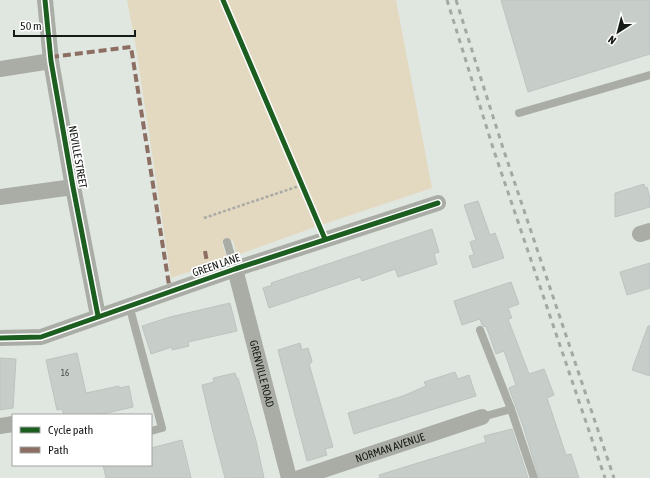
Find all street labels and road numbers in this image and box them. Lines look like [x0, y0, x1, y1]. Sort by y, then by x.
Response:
street label: NEVILLE STREET [67, 125, 89, 189]
street label: GREEN LANE [191, 251, 242, 279]
street label: GRENVILLE ROAD [248, 339, 276, 408]
street label: NORMAN AVENUE [354, 430, 426, 465]

